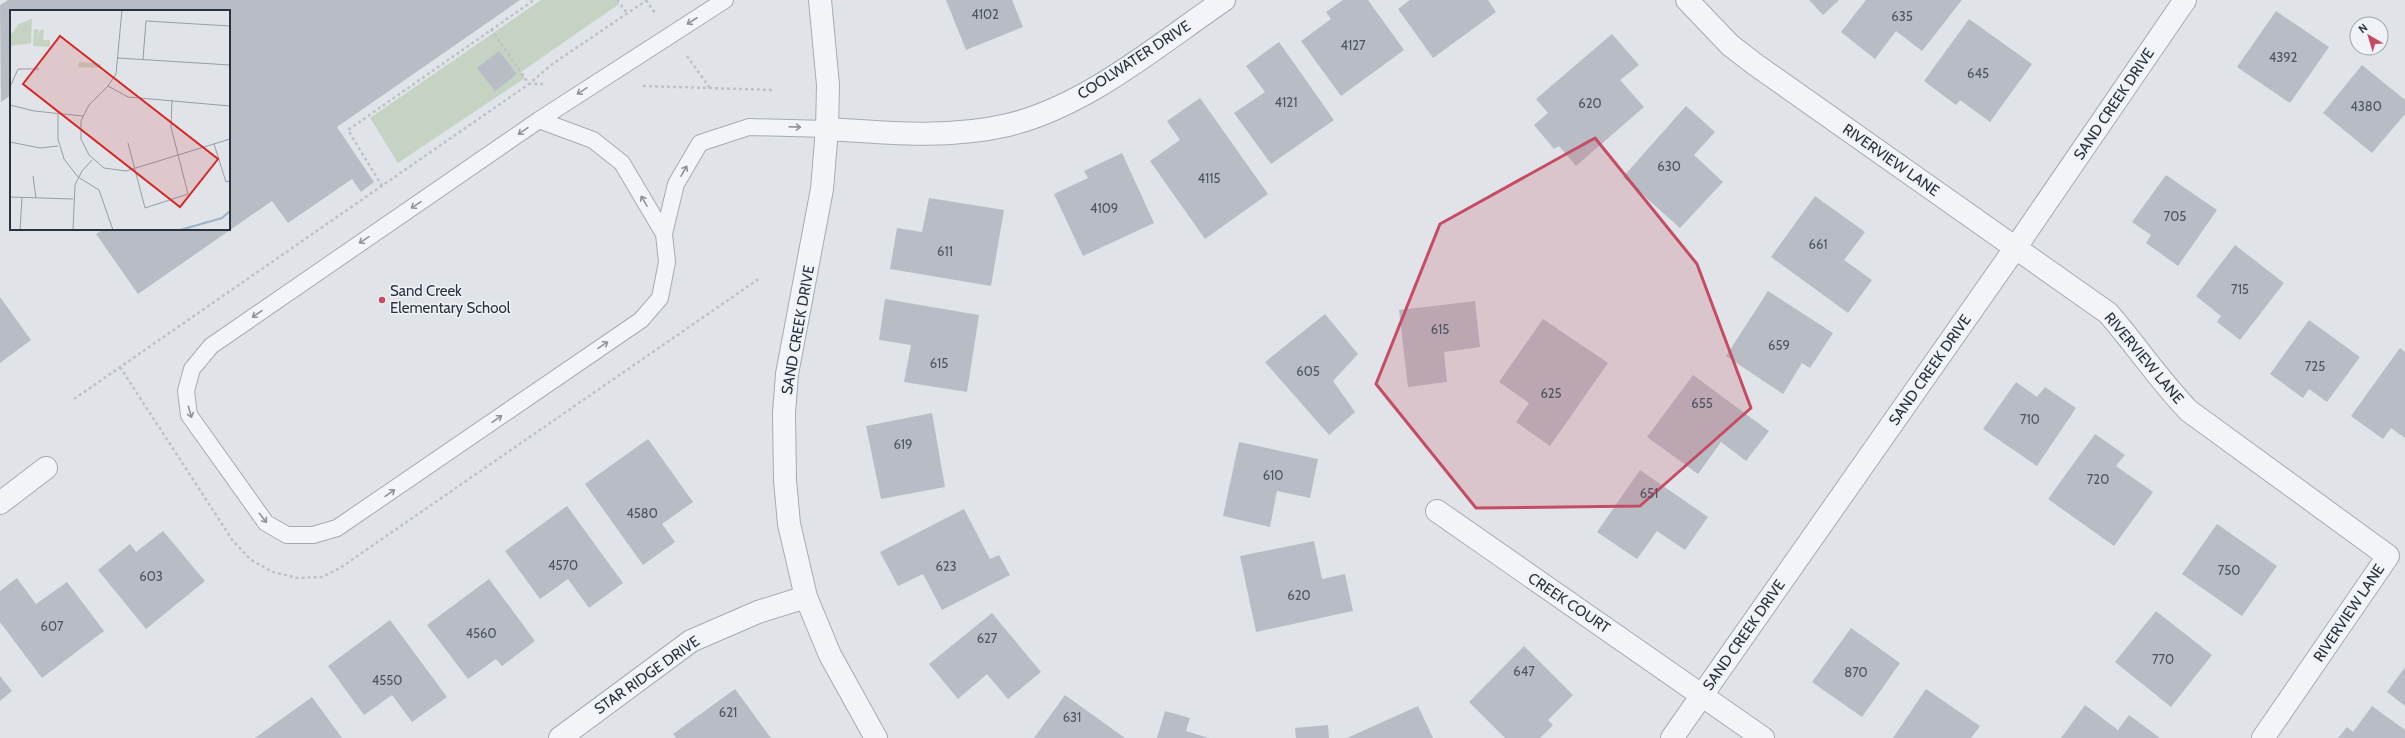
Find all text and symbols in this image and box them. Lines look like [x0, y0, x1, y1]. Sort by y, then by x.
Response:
house number: 4102 [971, 6, 999, 22]
house number: 635 [1891, 8, 1913, 24]
inset map [10, 10, 230, 230]
north arrow [2349, 16, 2389, 56]
one-way arrow [687, 17, 698, 25]
street label: COOLWATER DRIVE [1074, 17, 1194, 103]
text: N [2355, 20, 2370, 36]
house number: 4127 [1340, 37, 1366, 53]
street label: SAND CREEK DRIVE [2070, 45, 2158, 163]
house number: 4392 [2269, 49, 2298, 65]
house number: 645 [1967, 65, 1989, 81]
one-way arrow [577, 87, 588, 95]
house number: 4121 [1275, 94, 1297, 110]
house number: 620 [1578, 95, 1602, 111]
house number: 4380 [2350, 98, 2382, 114]
street label: RIVERVIEW LANE [1839, 120, 1943, 200]
one-way arrow [788, 124, 801, 131]
one-way arrow [518, 127, 529, 135]
house number: 630 [1657, 158, 1681, 174]
one-way arrow [681, 165, 688, 177]
house number: 4115 [1197, 170, 1221, 186]
one-way arrow [640, 195, 648, 207]
house number: 4109 [1090, 200, 1118, 216]
one-way arrow [411, 201, 422, 209]
house number: 705 [2164, 208, 2186, 224]
one-way arrow [359, 236, 370, 244]
house number: 661 [1809, 236, 1827, 252]
house number: 611 [937, 243, 953, 259]
street label: SAND CREEK DRIVE [778, 264, 818, 396]
house number: 715 [2231, 281, 2249, 297]
place label: Sand Creek Elementary School [390, 282, 511, 317]
marker: Sand Creek Elementary School [377, 295, 387, 305]
street label: RIVERVIEW LANE [2101, 309, 2187, 407]
one-way arrow [251, 310, 262, 318]
street label: SAND CREEK DRIVE [1885, 311, 1975, 429]
house number: 615 [1431, 321, 1449, 337]
house number: 659 [1768, 337, 1790, 353]
one-way arrow [598, 341, 609, 349]
house number: 615 [930, 355, 948, 371]
house number: 725 [2305, 358, 2325, 374]
house number: 605 [1296, 363, 1320, 379]
house number: 625 [1540, 385, 1562, 401]
house number: 655 [1691, 395, 1713, 411]
one-way arrow [187, 405, 194, 418]
house number: 710 [2020, 411, 2040, 427]
one-way arrow [491, 415, 502, 423]
house number: 619 [894, 436, 912, 452]
house number: 610 [1263, 467, 1283, 483]
house number: 720 [2087, 471, 2109, 487]
house number: 651 [1640, 485, 1658, 501]
one-way arrow [384, 488, 395, 497]
house number: 4580 [626, 505, 658, 521]
one-way arrow [259, 513, 267, 524]
house number: 4570 [548, 557, 578, 573]
house number: 623 [935, 558, 957, 574]
street label: RIVERVIEW LANE [2310, 561, 2388, 665]
house number: 750 [2218, 562, 2240, 578]
house number: 603 [139, 568, 163, 584]
street label: CREEK COURT [1525, 569, 1613, 637]
street label: SAND CREEK DRIVE [1699, 576, 1789, 694]
house number: 620 [1287, 587, 1311, 603]
house number: 607 [41, 618, 64, 634]
house number: 4560 [465, 625, 497, 641]
house number: 627 [977, 630, 998, 646]
street label: STAR RIDGE DRIVE [591, 632, 703, 718]
house number: 770 [2152, 651, 2174, 667]
house number: 647 [1513, 663, 1535, 679]
house number: 870 [1844, 664, 1868, 680]
house number: 4550 [372, 672, 402, 688]
house number: 621 [719, 704, 737, 720]
house number: 631 [1063, 709, 1081, 725]

